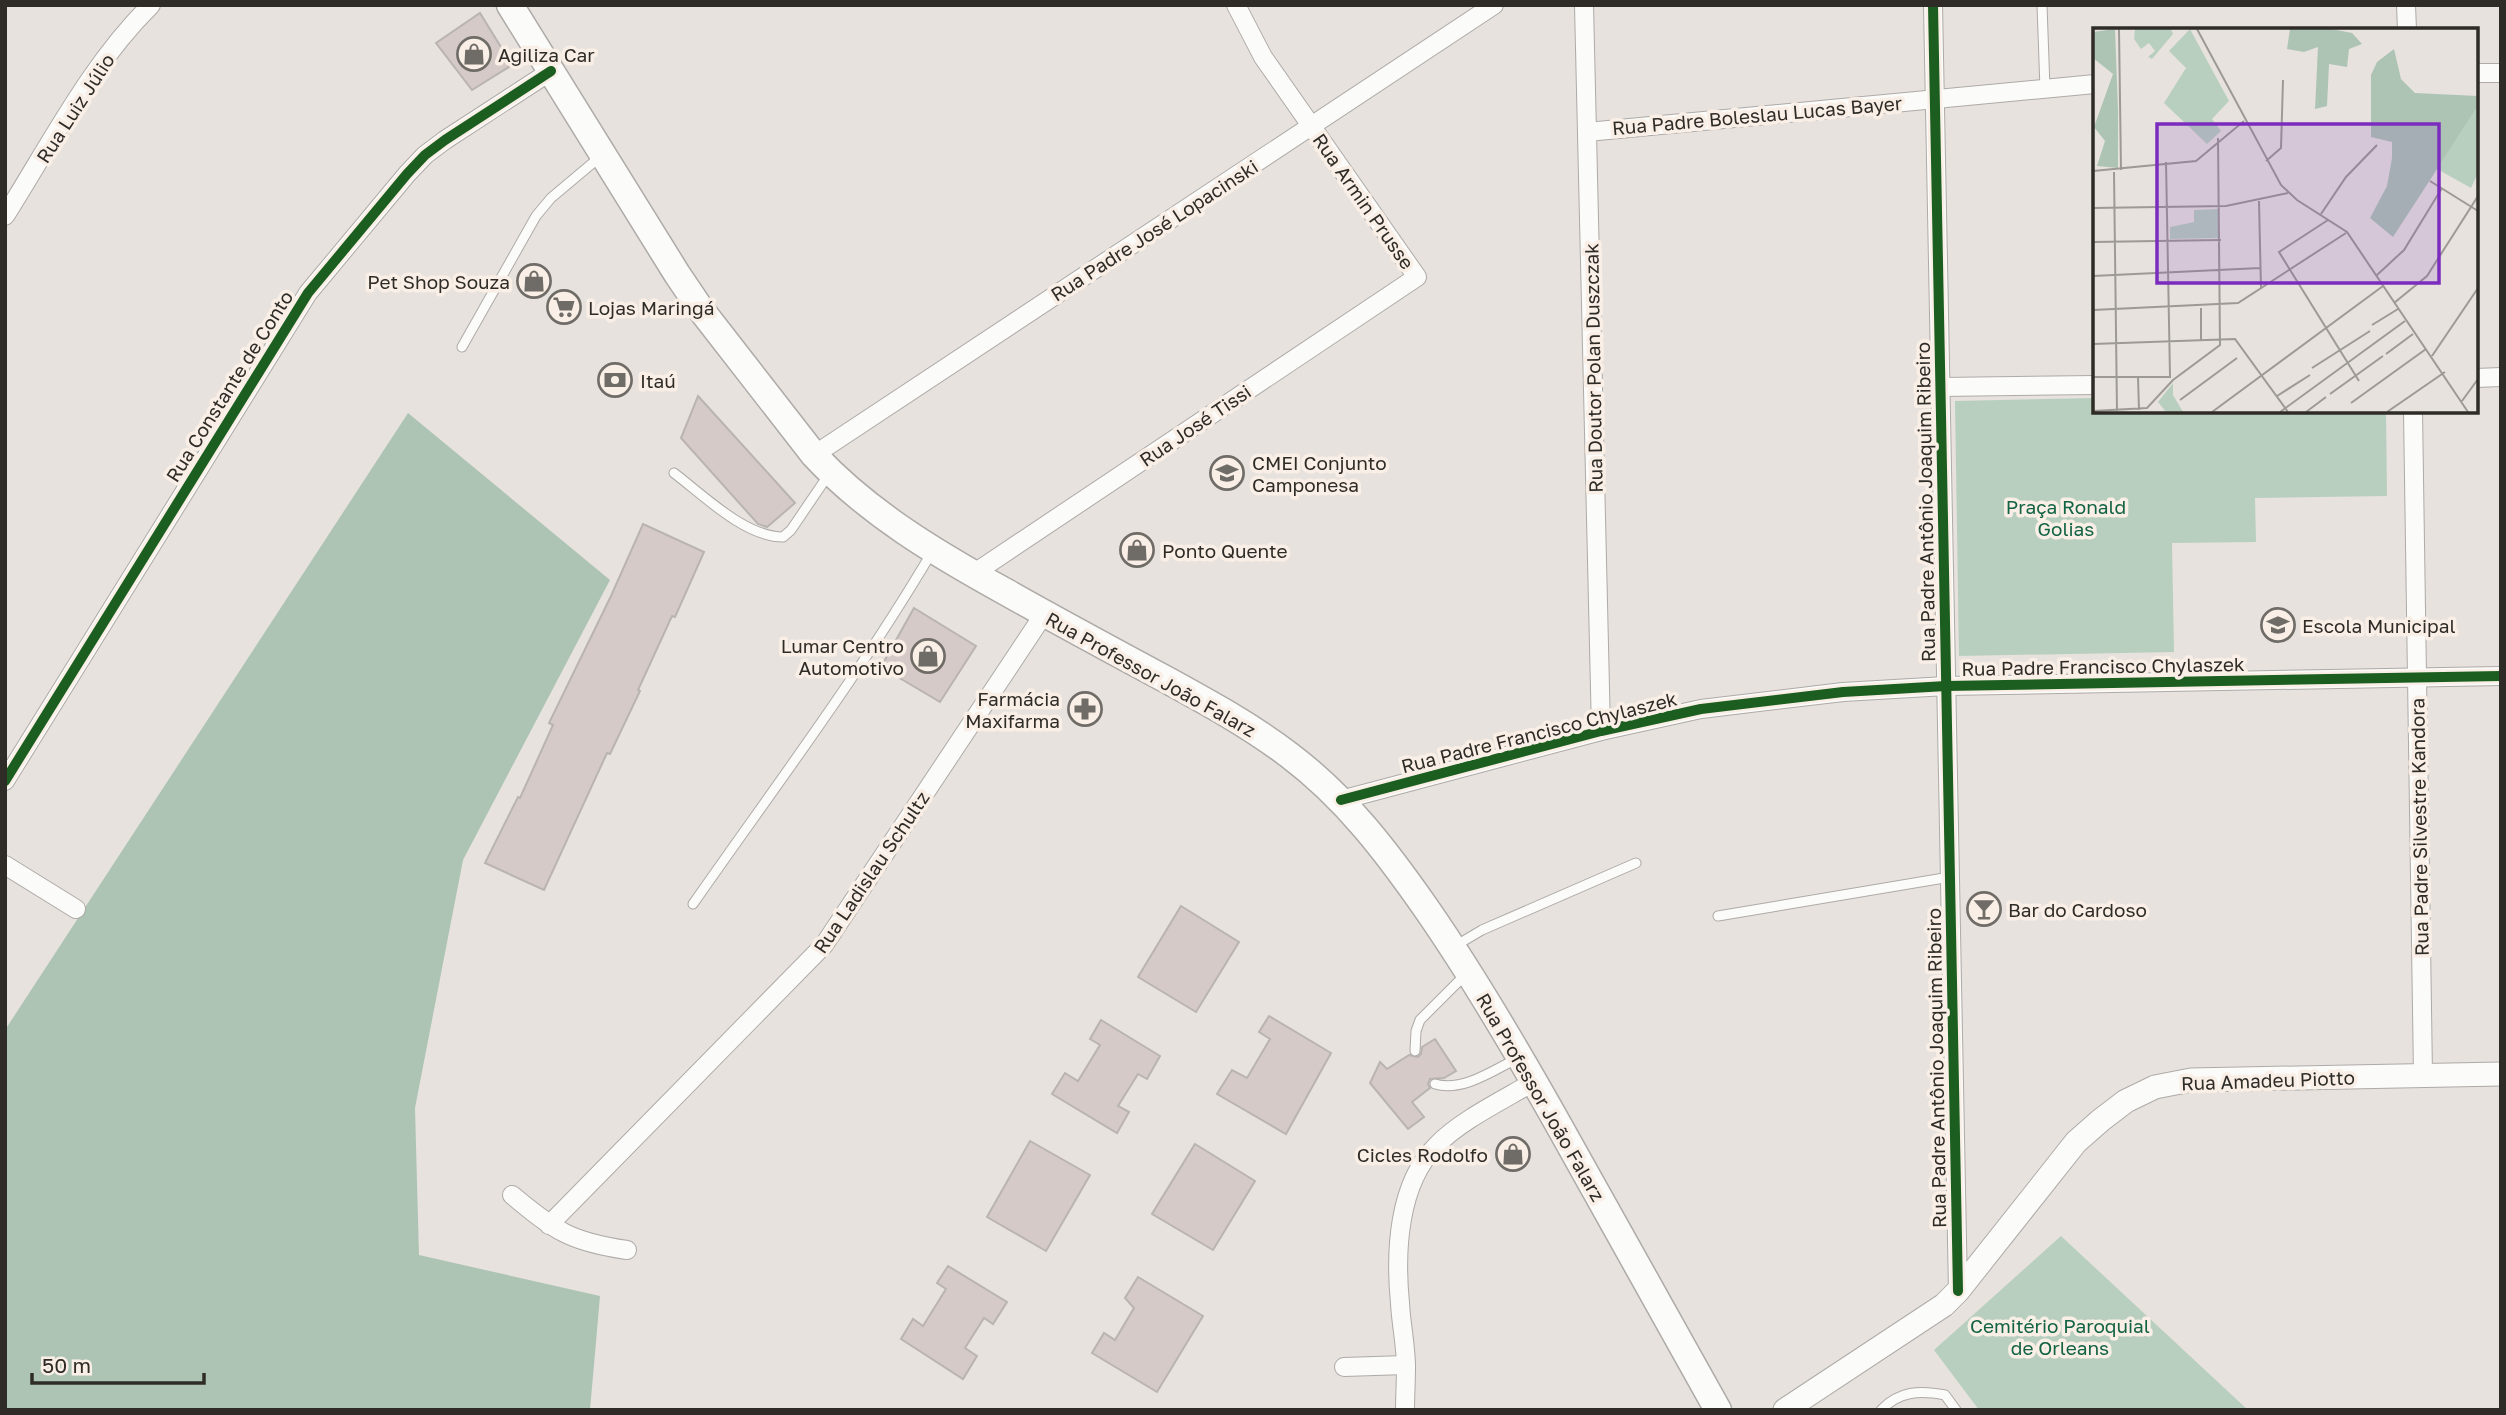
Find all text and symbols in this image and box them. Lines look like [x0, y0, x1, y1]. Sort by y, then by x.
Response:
inset map [2093, 28, 2478, 413]
shop icon: Agiliza Car [455, 35, 493, 73]
place label: Agiliza Car [498, 43, 595, 66]
street label: Rua Luiz Júlio [31, 49, 119, 167]
street label: Rua Padre Boleslau Lucas Bayer [1611, 91, 1904, 139]
street label: Rua Armin Prusse [1309, 129, 1419, 273]
street label: Rua Padre José Lopacinski [1046, 154, 1262, 306]
street label: Rua Doutor Polan Duszczak [1579, 243, 1607, 493]
shop icon: Pet Shop Souza [515, 262, 553, 300]
place label: Pet Shop Souza [367, 270, 510, 293]
street label: Rua Constante de Conto [161, 286, 297, 486]
supermarket icon: Lojas Maringá [545, 288, 583, 326]
place label: Lojas Maringá [588, 296, 714, 319]
street label: Rua Padre Antônio Joaquim Ribeiro [1911, 342, 1939, 662]
bank icon: Itaú [596, 361, 634, 399]
place label: Itaú [640, 369, 676, 392]
street label: Rua José Tissi [1135, 379, 1255, 471]
place label: CMEI Conjunto Camponesa [1252, 451, 1387, 496]
school or university icon: CMEI Conjunto Camponesa [1208, 454, 1246, 492]
park label: Praça Ronald Golias [2006, 495, 2126, 540]
shop icon: Ponto Quente [1118, 531, 1156, 569]
place label: Ponto Quente [1162, 539, 1288, 562]
school or university icon: Escola Municipal [2259, 606, 2297, 644]
street label: Rua Professor João Falarz [1042, 607, 1260, 741]
place label: Escola Municipal [2302, 614, 2456, 637]
place label: Lumar Centro Automotivo [781, 634, 904, 679]
shop icon: Lumar Centro Automotivo [909, 637, 947, 675]
street label: Rua Padre Francisco Chylaszek [1961, 652, 2245, 680]
place label: Farmácia Maxifarma [965, 687, 1060, 732]
street label: Rua Padre Francisco Chylaszek [1399, 687, 1679, 777]
pharmacy icon: Farmácia Maxifarma [1066, 690, 1104, 728]
street label: Rua Padre Silvestre Kandora [2405, 698, 2433, 956]
street label: Rua Ladislau Schultz [808, 787, 934, 957]
bar icon: Bar do Cardoso [1965, 890, 2003, 928]
place label: Bar do Cardoso [2008, 898, 2147, 921]
street label: Rua Padre Antônio Joaquim Ribeiro [1922, 908, 1950, 1228]
street label: Rua Professor João Falarz [1472, 989, 1610, 1205]
street label: Rua Amadeu Piotto [2181, 1065, 2355, 1095]
shop icon: Cicles Rodolfo [1494, 1135, 1532, 1173]
place label: Cicles Rodolfo [1357, 1143, 1488, 1166]
park label: Cemitério Paroquial de Orleans [1970, 1314, 2150, 1359]
scale bar [32, 1342, 203, 1386]
text: 50 m [42, 1352, 91, 1378]

